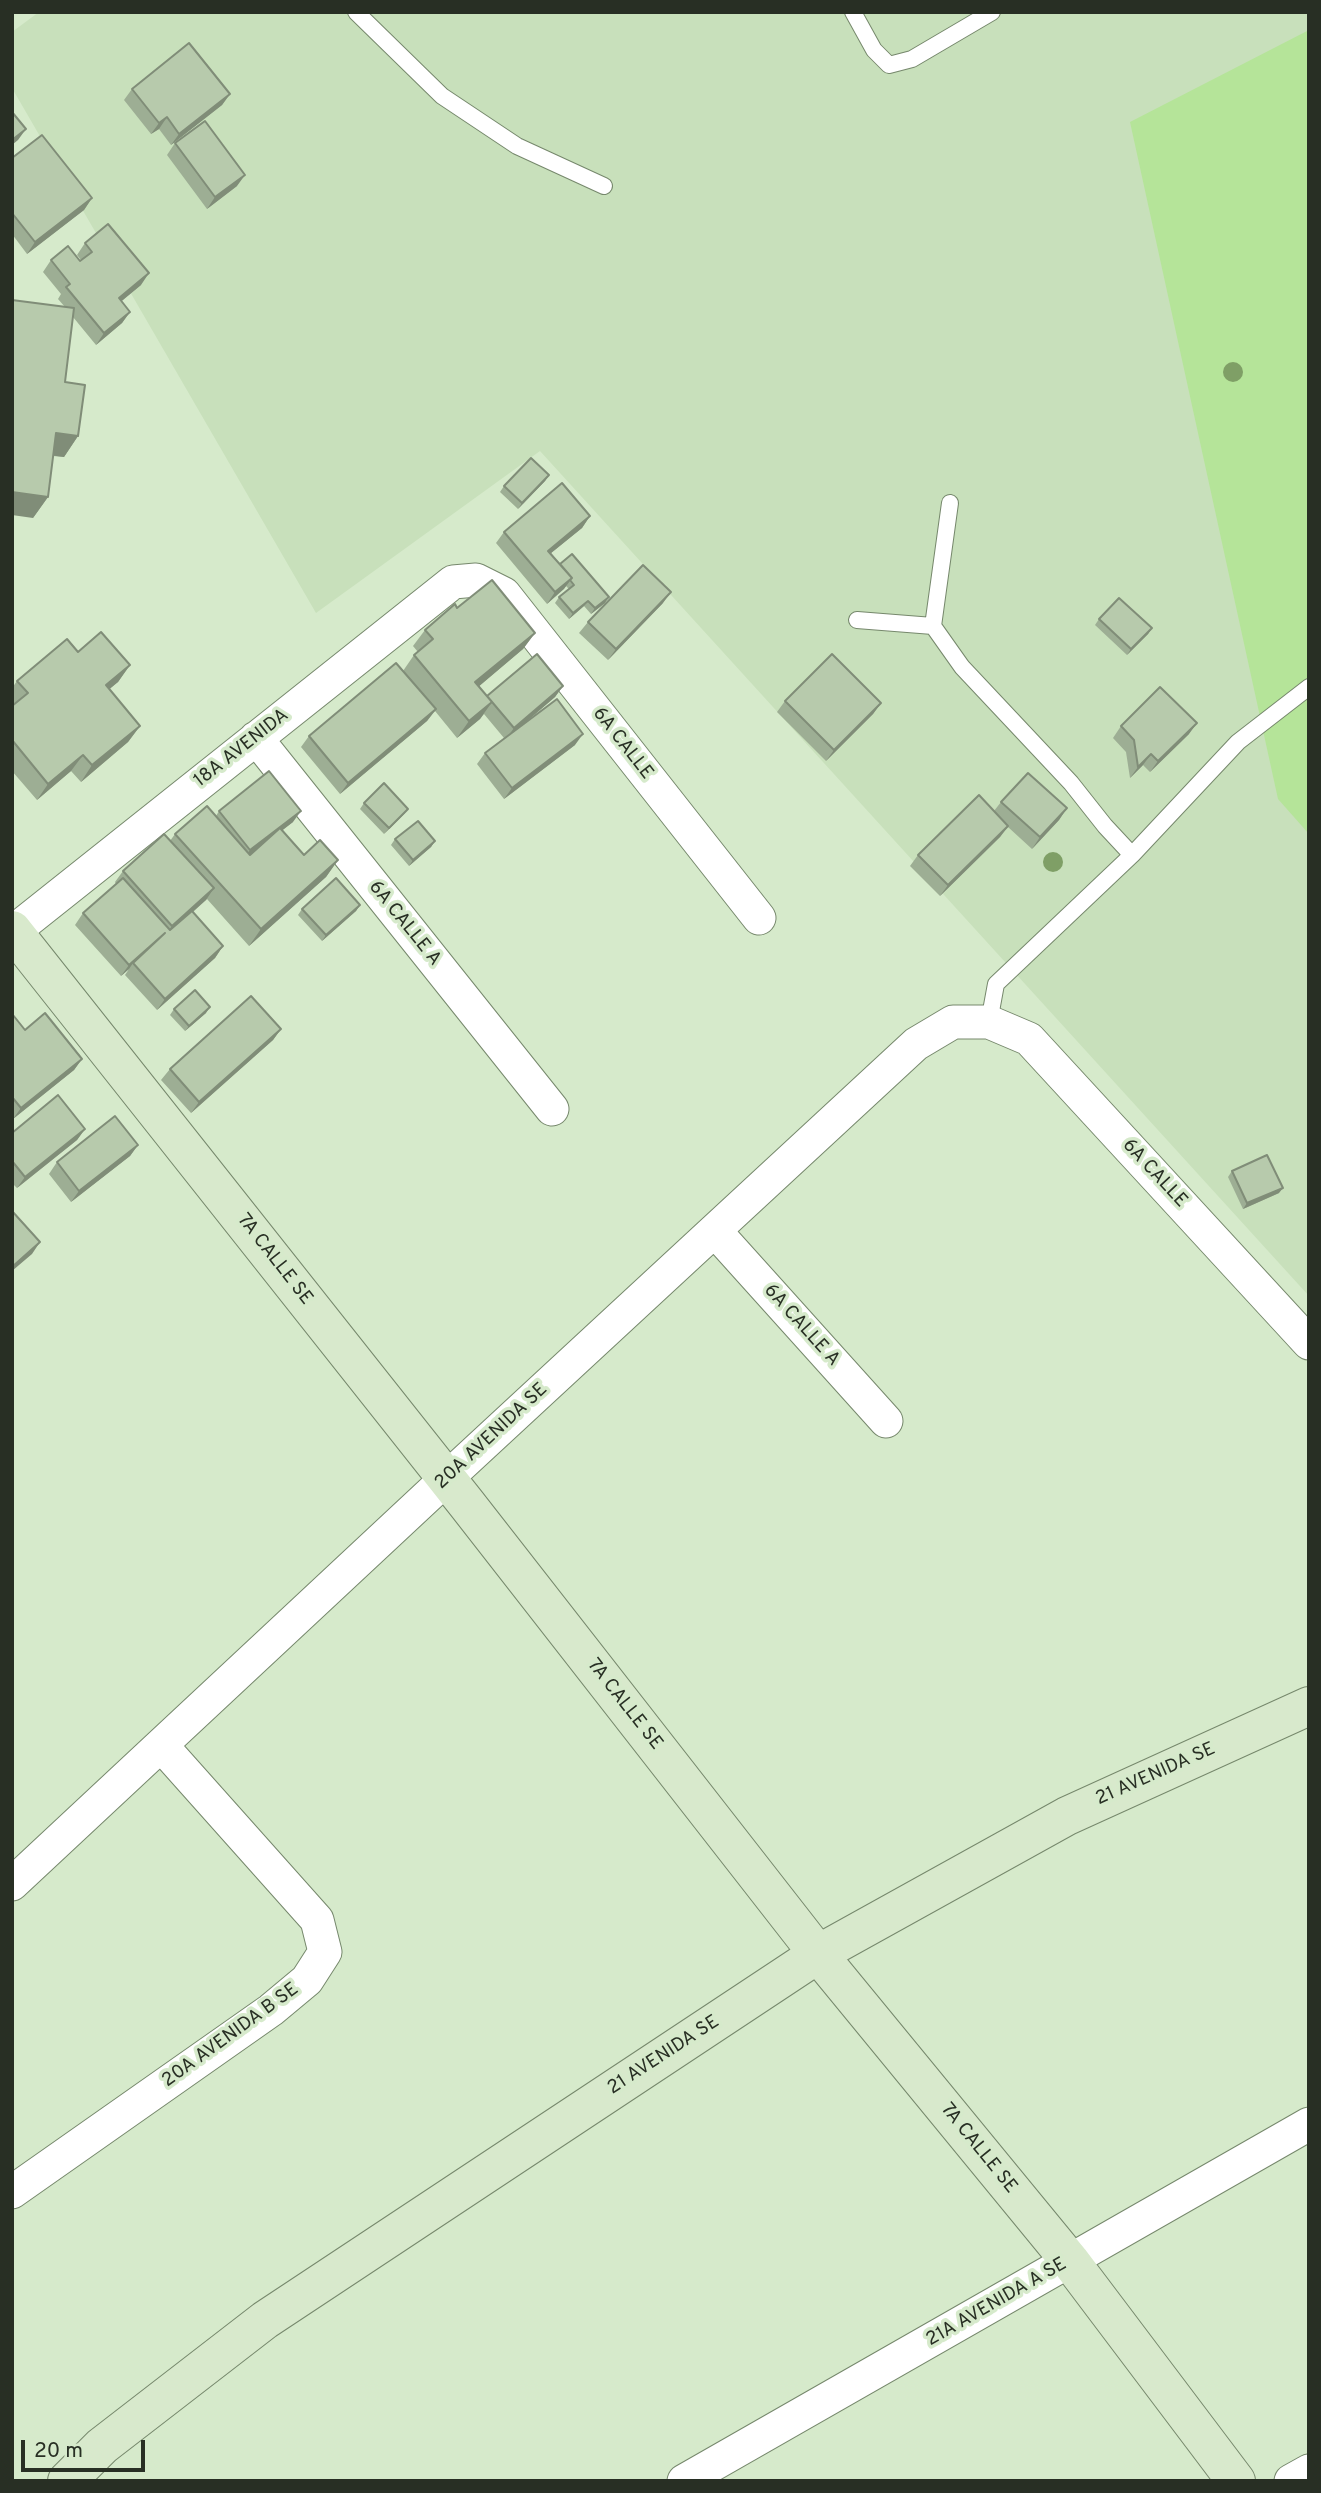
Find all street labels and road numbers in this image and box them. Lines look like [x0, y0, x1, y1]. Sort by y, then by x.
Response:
street label: 6A CALLE [587, 703, 657, 785]
street label: 18A AVENIDA [190, 705, 294, 793]
street label: 6A CALLE A [363, 877, 445, 971]
street label: 6A CALLE [1117, 1135, 1191, 1213]
street label: 7A CALLE SE [231, 1210, 317, 1310]
street label: 6A CALLE A [758, 1280, 844, 1372]
street label: 20A AVENIDA SE [431, 1379, 553, 1495]
street label: 7A CALLE SE [581, 1655, 667, 1755]
street label: 21 AVENIDA SE [1093, 1738, 1219, 1812]
street label: 20A AVENIDA B SE [158, 1979, 304, 2093]
street label: 21 AVENIDA SE [604, 2011, 724, 2101]
street label: 7A CALLE SE [935, 2099, 1021, 2199]
street label: 21A AVENIDA A SE [923, 2254, 1071, 2352]

